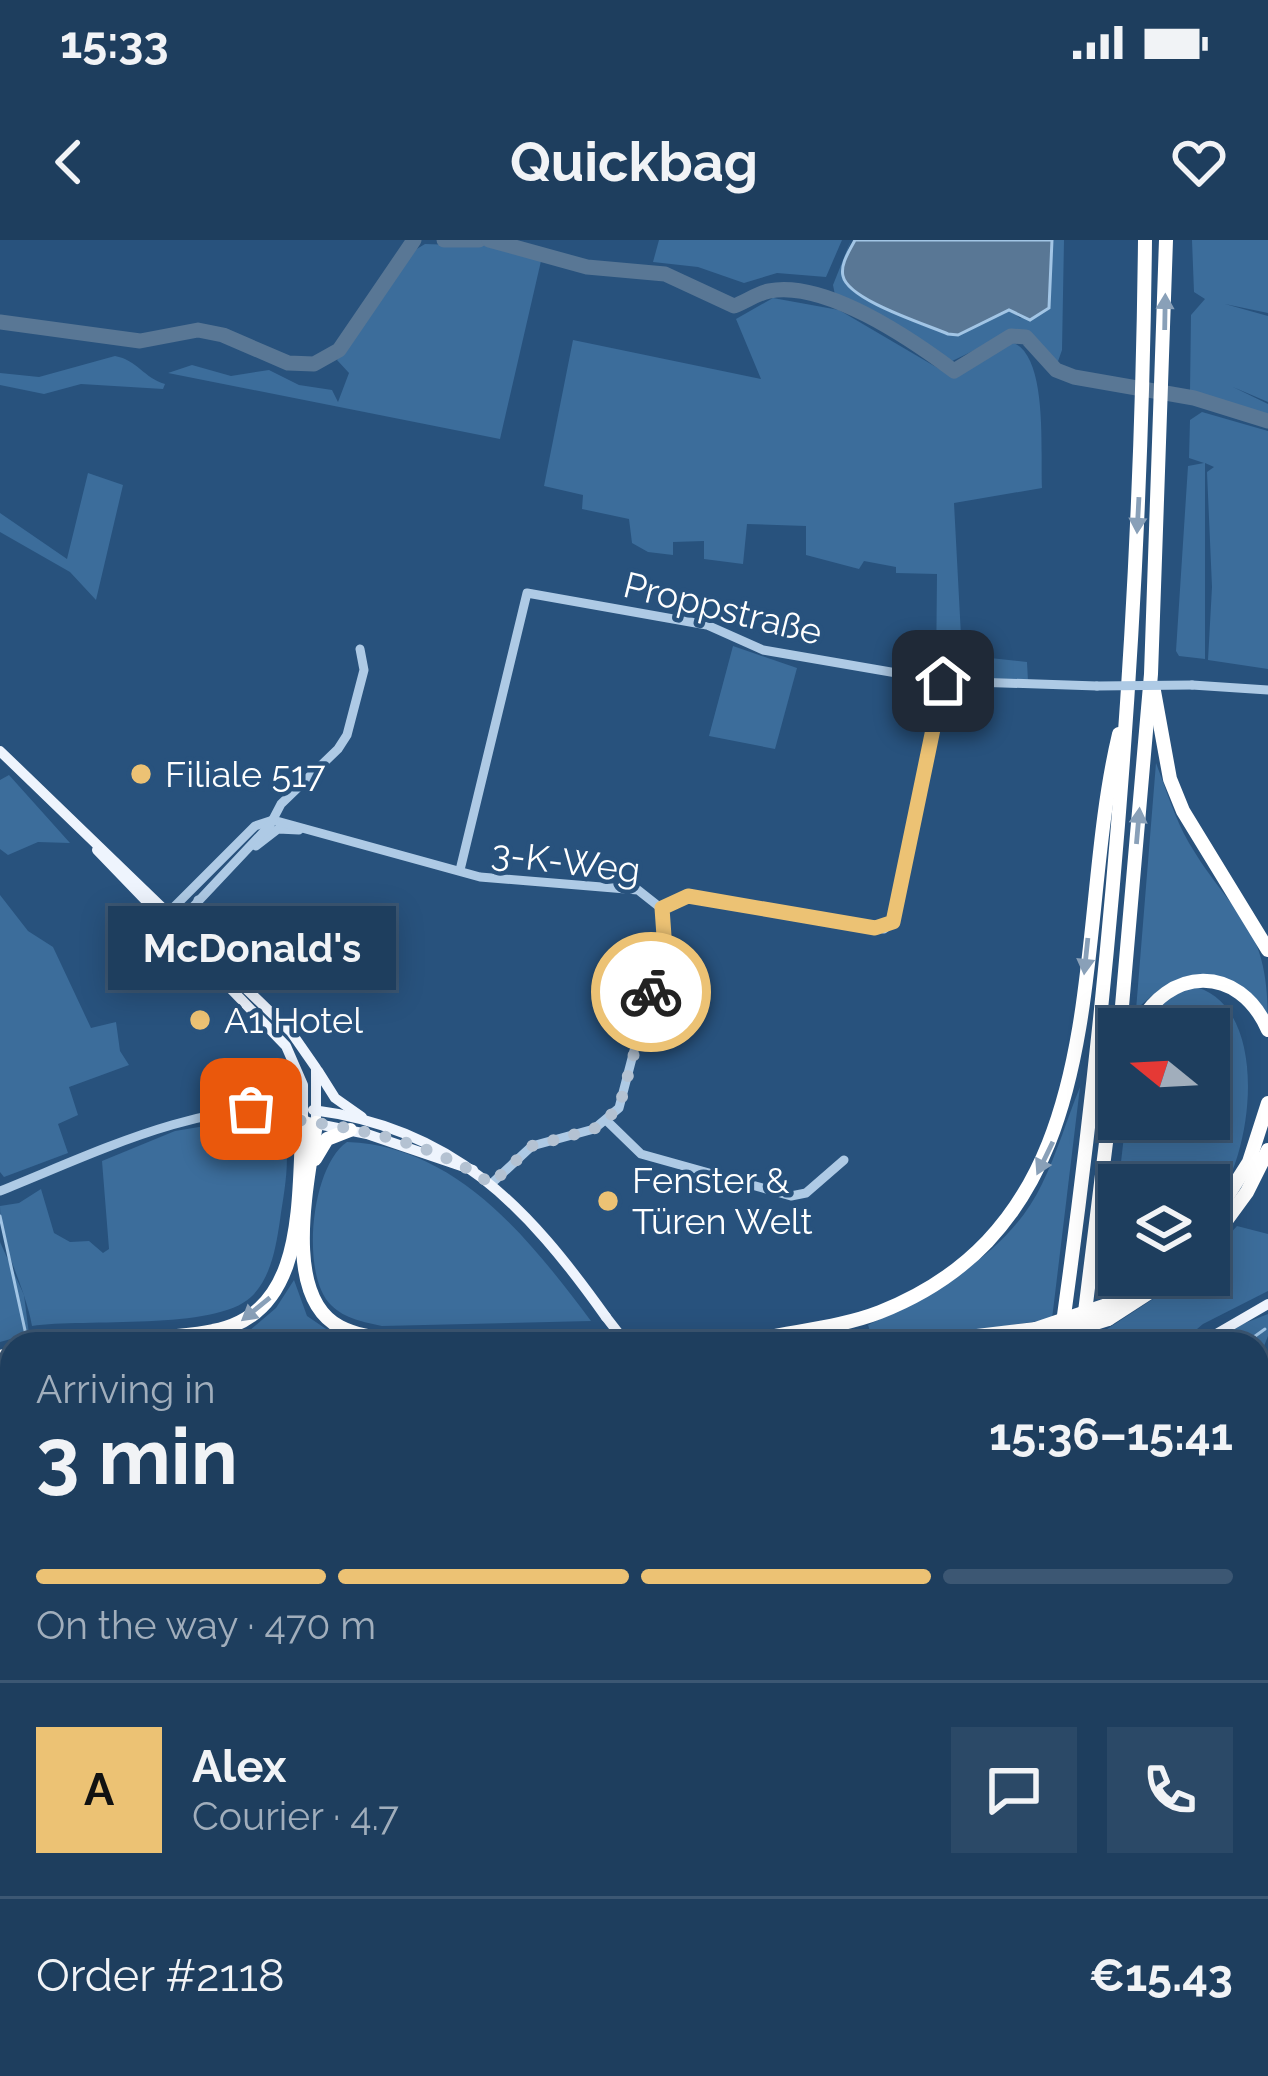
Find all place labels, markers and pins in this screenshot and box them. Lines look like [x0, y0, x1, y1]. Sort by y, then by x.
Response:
pin [892, 630, 994, 732]
place label: Filiale 517 [165, 753, 326, 795]
marker: Filiale 517 [128, 761, 154, 787]
callout: McDonald's [107, 905, 395, 989]
place label: A1 Hotel [224, 999, 363, 1041]
marker: A1 Hotel [187, 1007, 213, 1033]
pin [200, 1058, 302, 1160]
place label: Fenster & Türen Welt [632, 1159, 813, 1242]
marker: Fenster & Türen Welt [595, 1188, 621, 1214]

